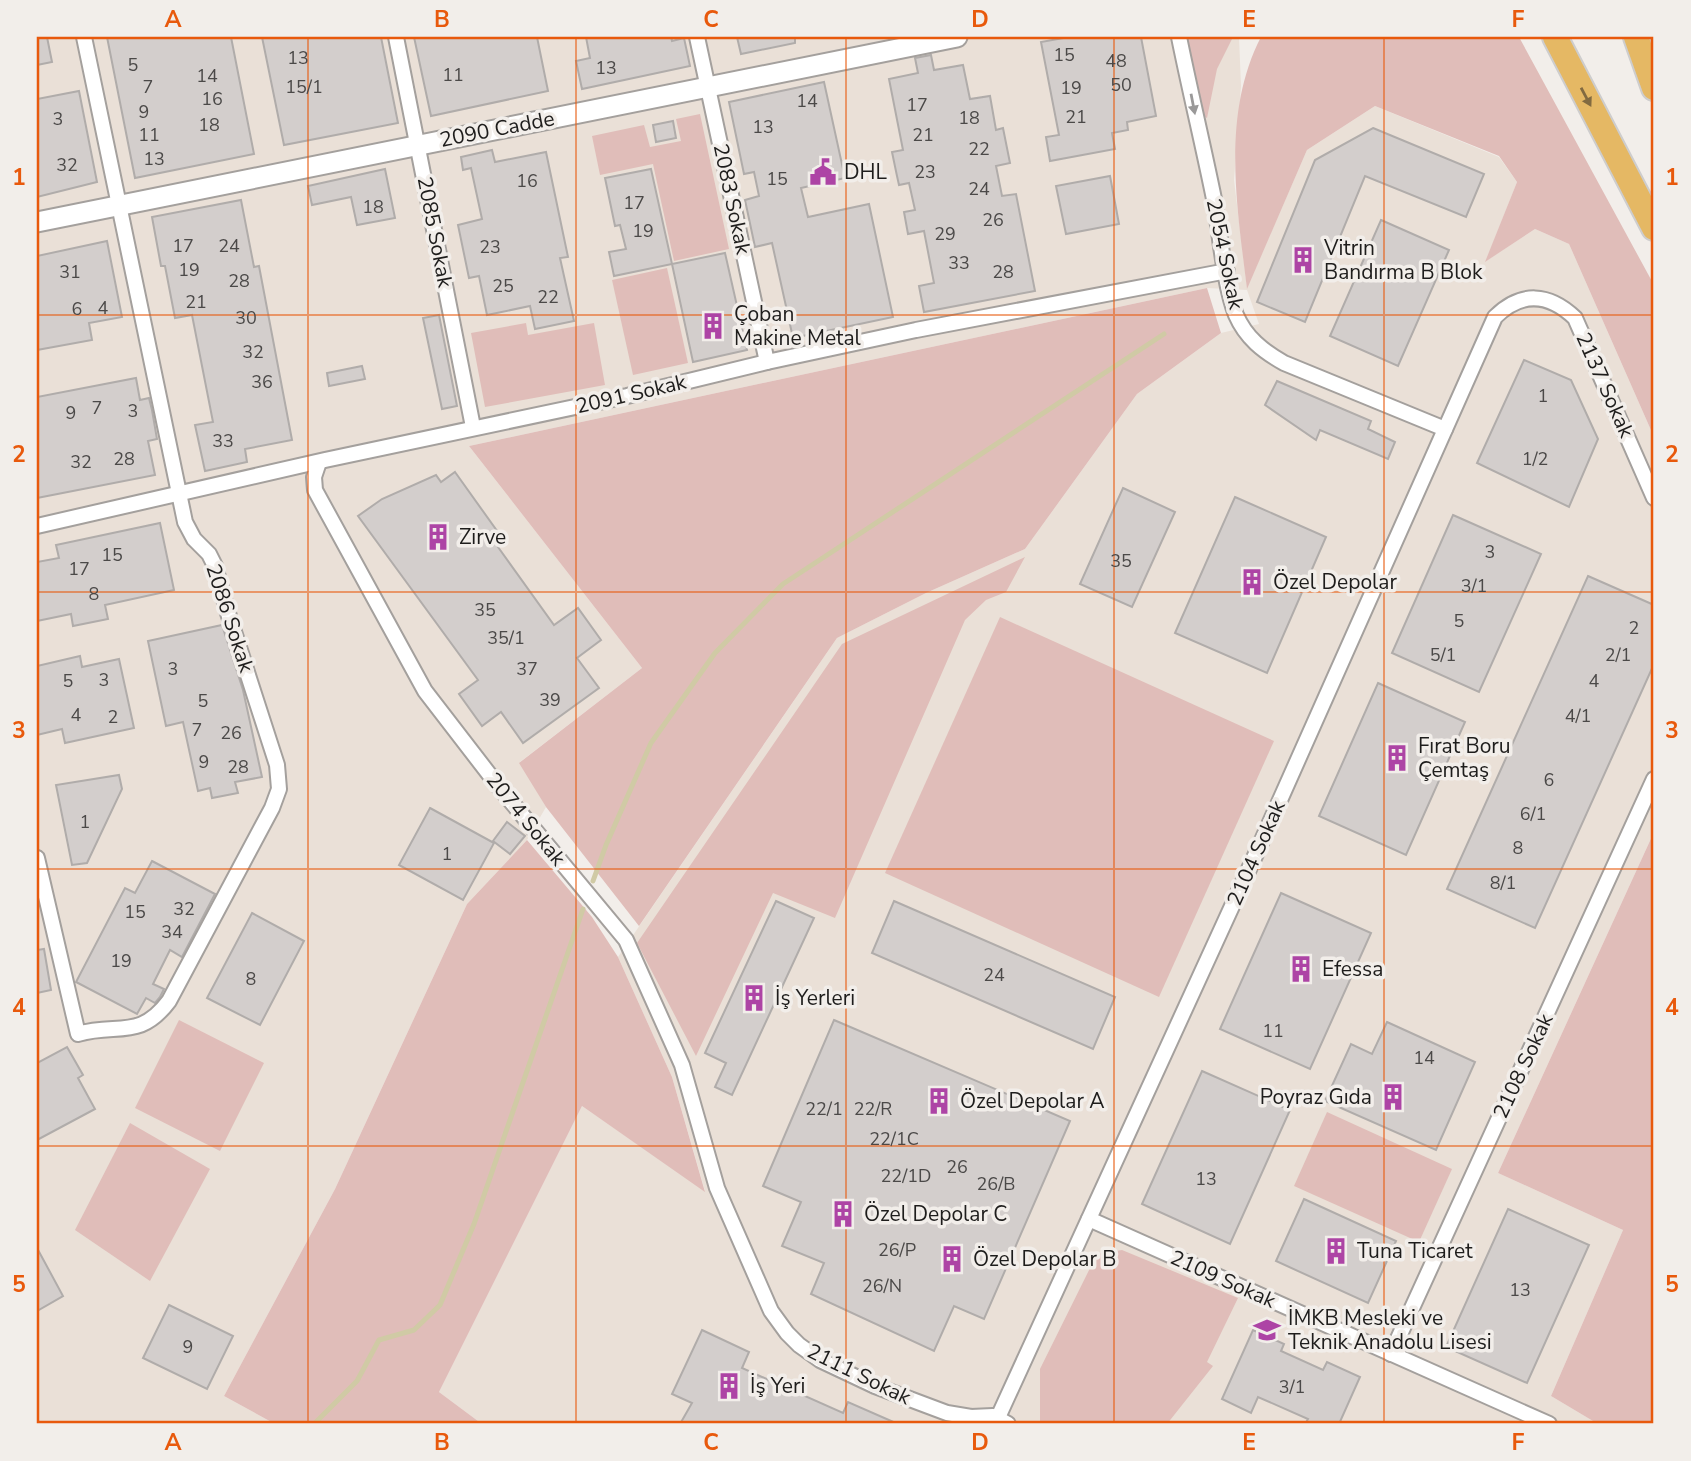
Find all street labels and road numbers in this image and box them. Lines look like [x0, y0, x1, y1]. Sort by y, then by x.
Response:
street label: 2090 Cadde [437, 104, 557, 154]
street label: 2083 Sokak [707, 141, 757, 257]
street label: 2085 Sokak [411, 174, 460, 290]
street label: 2054 Sokak [1200, 196, 1250, 312]
street label: 2137 Sokak [1569, 328, 1641, 442]
street label: 2091 Sokak [573, 368, 689, 420]
street label: 2086 Sokak [199, 560, 261, 676]
street label: 2074 Sokak [480, 767, 573, 872]
street label: 2104 Sokak [1220, 796, 1292, 910]
street label: 2108 Sokak [1487, 1009, 1560, 1123]
street label: 2109 Sokak [1166, 1243, 1280, 1315]
street label: 2111 Sokak [802, 1337, 916, 1411]

